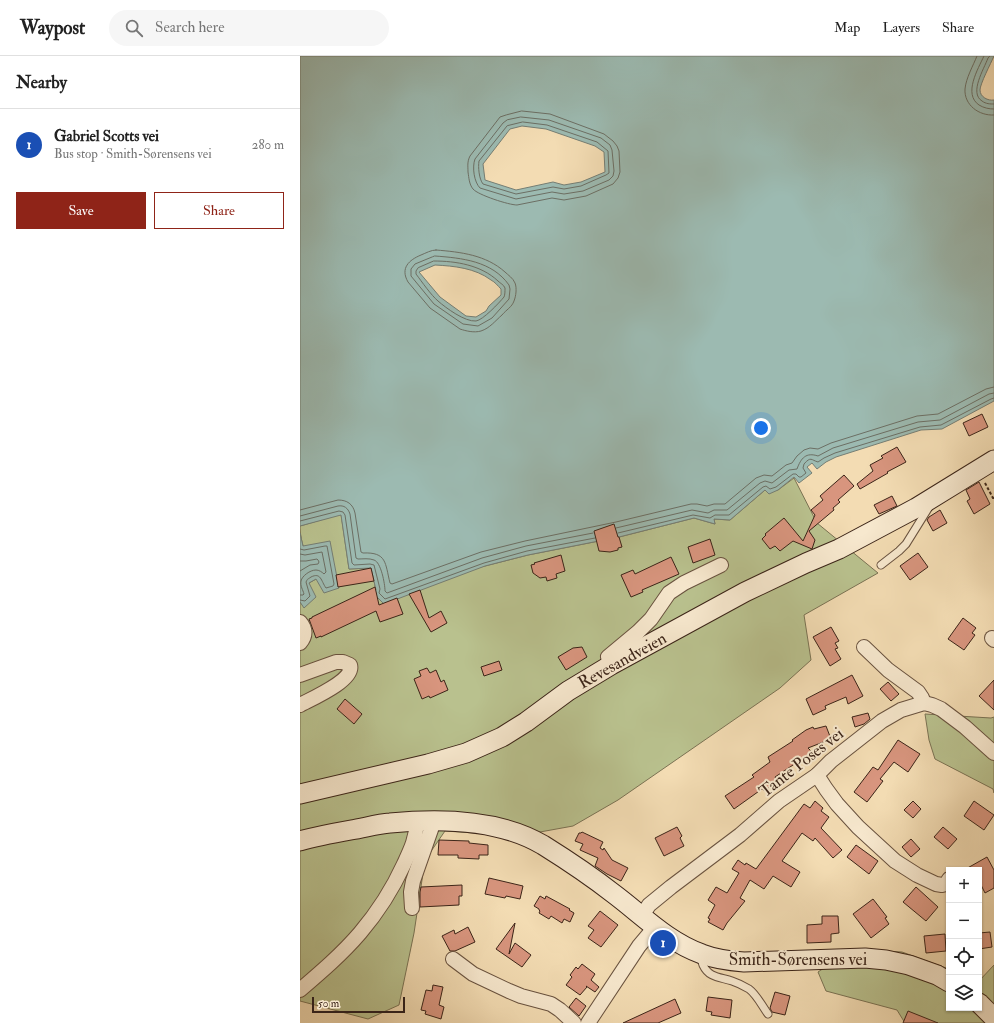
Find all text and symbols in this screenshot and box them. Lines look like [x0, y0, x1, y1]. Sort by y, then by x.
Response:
search box [109, 10, 389, 46]
text: Waypost [20, 16, 85, 40]
icon: search [123, 17, 145, 39]
text: Search here [155, 18, 224, 37]
text: Map [834, 19, 860, 36]
text: Layers [882, 19, 920, 36]
text: Share [942, 19, 974, 36]
text: Nearby [16, 72, 67, 93]
text: Gabriel Scotts vei [54, 127, 159, 146]
text: 1 [27, 137, 31, 153]
text: 280 m [252, 137, 284, 153]
text: Bus stop · Smith-Sørensens vei [54, 146, 212, 162]
button: Save [16, 192, 146, 229]
button: Share [154, 192, 284, 229]
your location [751, 418, 771, 438]
street label: Revesandveien [574, 627, 670, 693]
street label: Tante Poses vei [755, 723, 848, 802]
map controls [946, 867, 982, 1011]
button: + [946, 867, 982, 903]
button: − [946, 903, 982, 939]
pin: 1 [650, 928, 676, 958]
button: locate [946, 939, 982, 975]
street label: Smith-Sørensens vei [729, 949, 868, 970]
button: layers [946, 975, 982, 1011]
scale bar [312, 995, 405, 1014]
text: 50 m [318, 997, 339, 1010]

